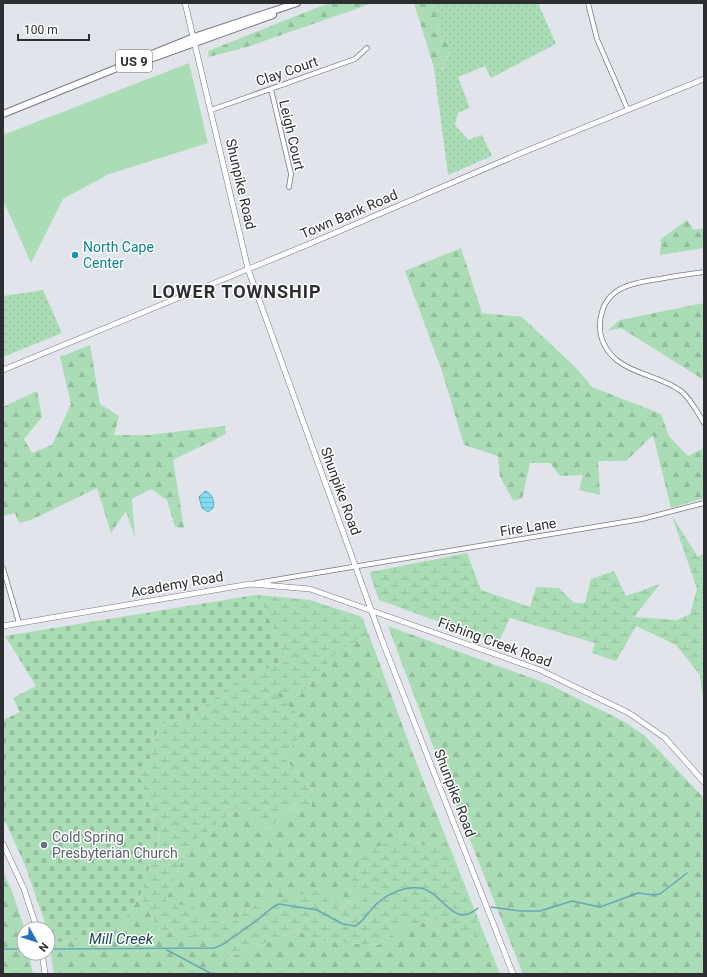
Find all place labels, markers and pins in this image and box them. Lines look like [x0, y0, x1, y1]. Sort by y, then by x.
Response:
place label: North Cape Center [83, 239, 154, 271]
marker: North Cape Center [70, 250, 80, 260]
place label: Cold Spring Presbyterian Church [52, 829, 178, 861]
marker: Cold Spring Presbyterian Church [39, 840, 49, 850]

